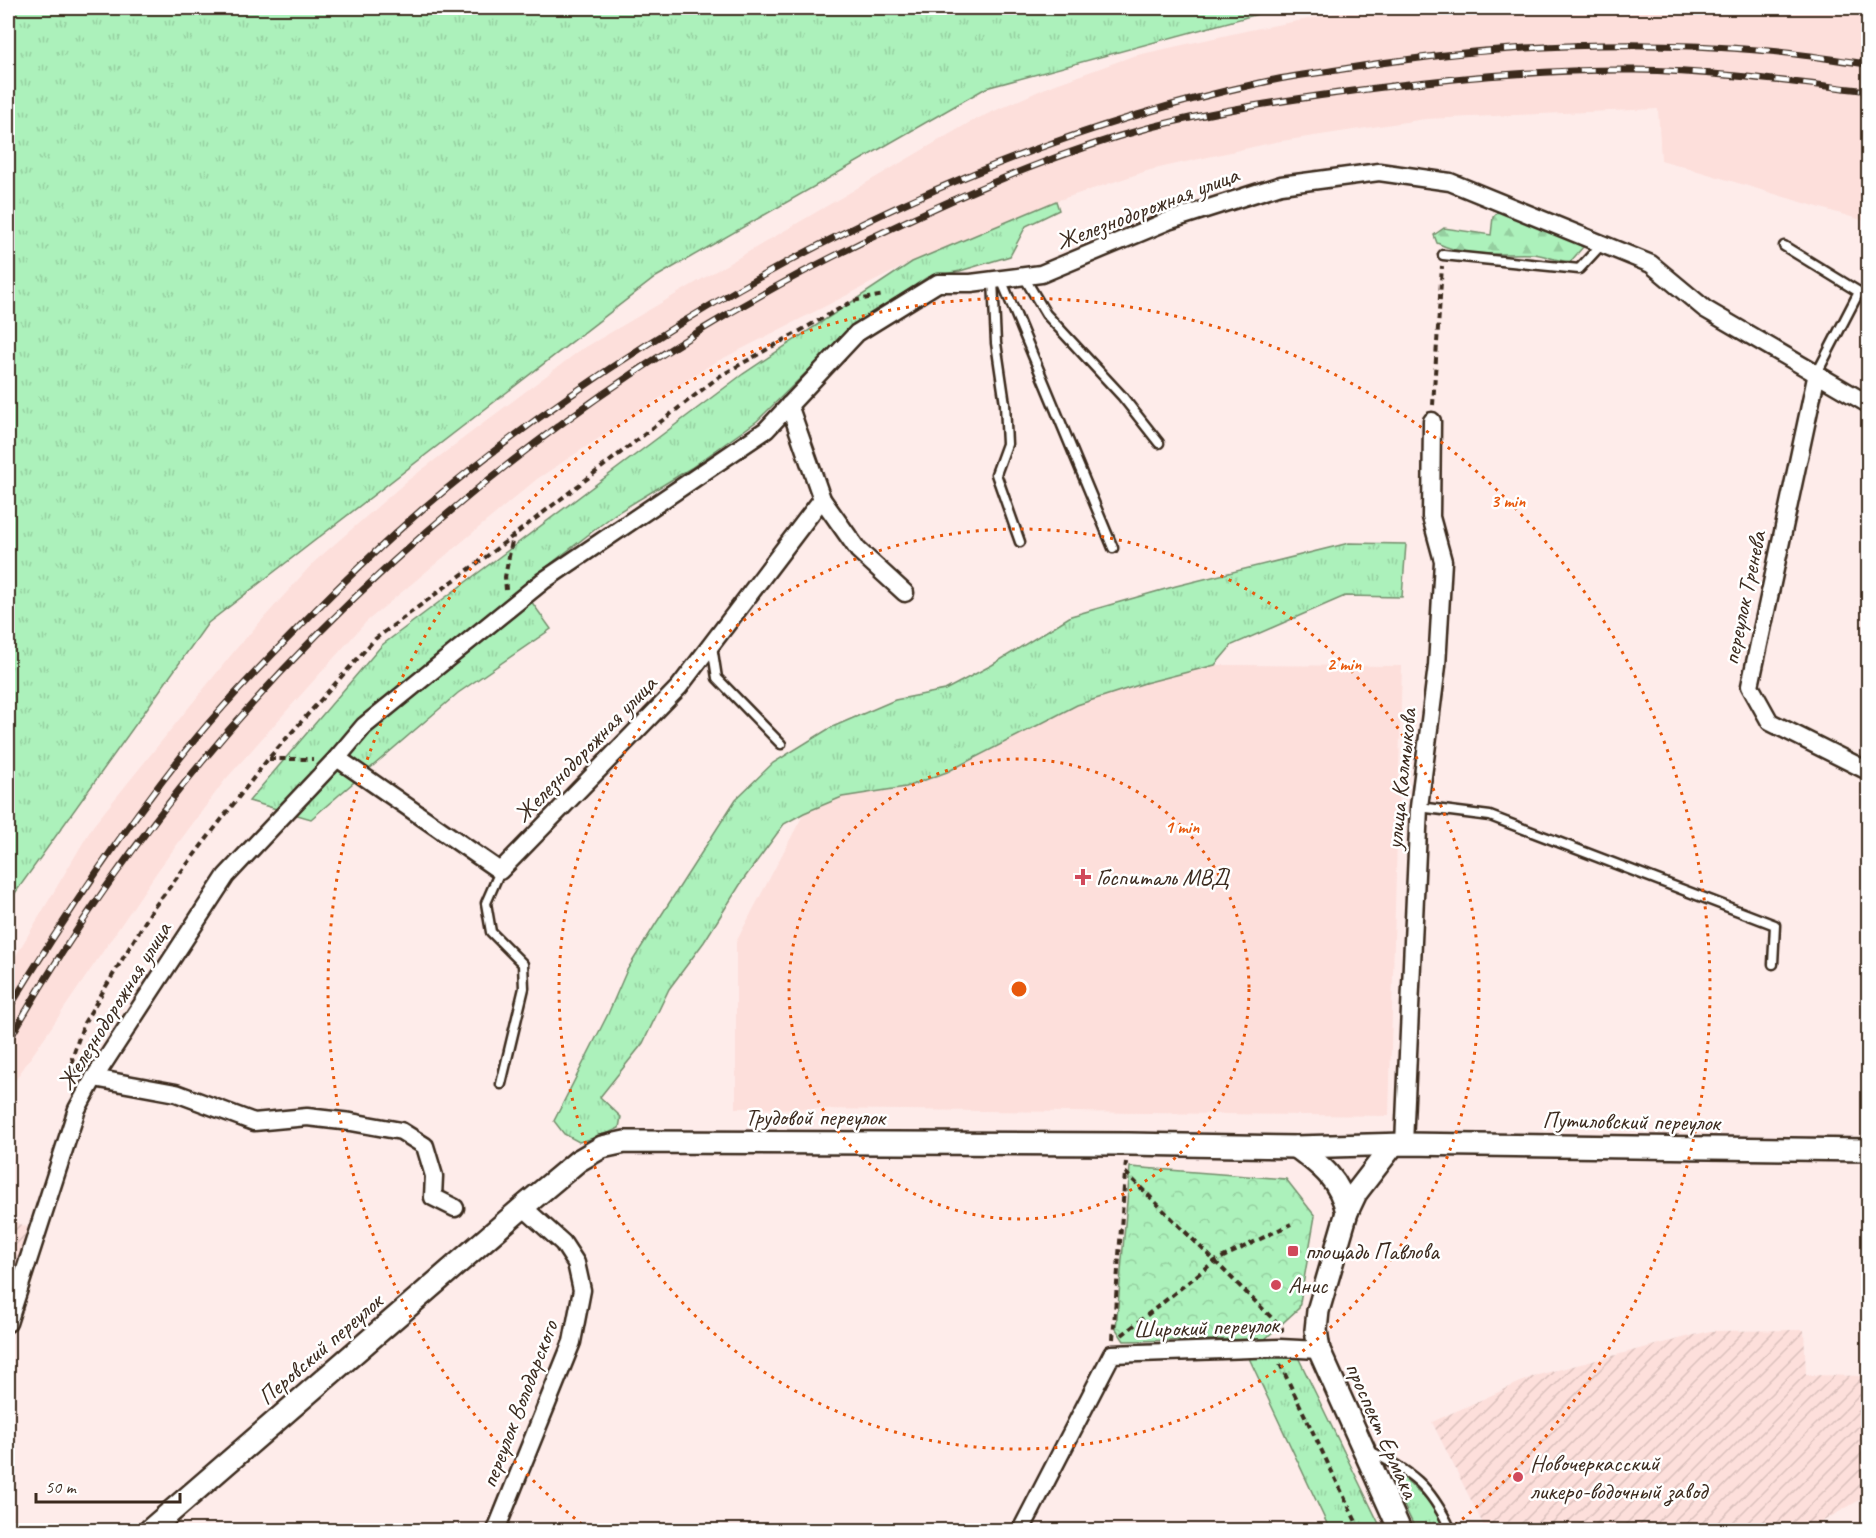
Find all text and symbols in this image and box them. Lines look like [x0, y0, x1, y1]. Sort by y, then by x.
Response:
street label: Железнодорожная улица [1052, 159, 1244, 257]
text: 3 min [1491, 490, 1526, 512]
street label: переулок Тренева [1715, 527, 1773, 667]
text: 2 min [1327, 653, 1362, 675]
street label: Железнодорожная улица [507, 668, 664, 829]
street label: улица Калмыкова [1379, 706, 1423, 853]
text: 1 min [1165, 816, 1200, 838]
place label: Госпиталь МВД [1096, 862, 1231, 892]
marker: Госпиталь МВД [1074, 868, 1092, 886]
street label: Железнодорожная улица [50, 915, 179, 1096]
centre of rings [1009, 979, 1029, 999]
street label: Трудовой переулок [745, 1102, 887, 1132]
street label: Путиловский переулок [1542, 1104, 1722, 1138]
place label: площадь Павлова [1305, 1236, 1440, 1266]
marker: площадь Павлова [1286, 1244, 1300, 1258]
place label: Анис [1288, 1270, 1329, 1300]
marker: Анис [1269, 1278, 1283, 1292]
street label: Перовский переулок [251, 1285, 390, 1411]
street label: Широкий переулок [1133, 1309, 1281, 1345]
street label: переулок Володарского [473, 1315, 565, 1492]
street label: проспект Ермака [1339, 1357, 1426, 1504]
place label: Новочеркасский ликеро-водочный завод [1530, 1448, 1710, 1507]
scale bar [36, 1466, 180, 1504]
marker: Новочеркасский ликеро-водочный завод [1511, 1470, 1525, 1484]
text: 50 m [45, 1476, 78, 1498]

